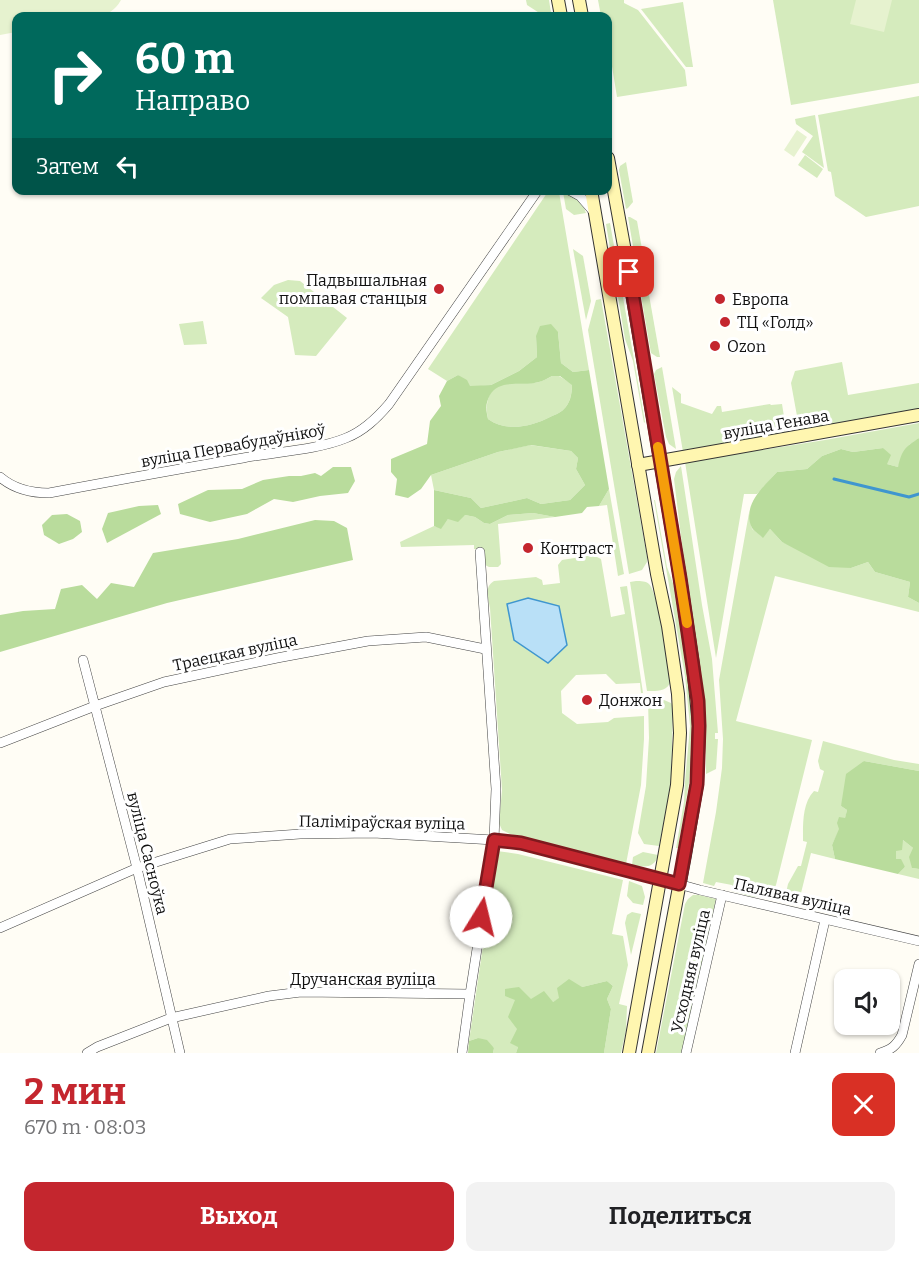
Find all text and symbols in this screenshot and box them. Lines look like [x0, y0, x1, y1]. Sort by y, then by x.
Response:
text: 60 m [135, 34, 234, 84]
icon: right [36, 36, 114, 114]
text: Направо [135, 85, 250, 117]
icon: left [111, 150, 144, 183]
text: Затем [36, 153, 99, 180]
pin [603, 246, 654, 297]
icon: arrive [612, 255, 645, 288]
place label: Падвышальная помпавая станцыя [279, 271, 427, 308]
marker: Падвышальная помпавая станцыя [432, 282, 446, 296]
place label: Европа [732, 290, 789, 309]
marker: Европа [713, 292, 727, 306]
place label: ТЦ «Голд» [737, 313, 813, 332]
marker: ТЦ «Голд» [718, 315, 732, 329]
place label: Ozon [727, 337, 766, 356]
marker: Ozon [708, 339, 722, 353]
street label: вуліца Генава [722, 406, 831, 443]
street label: вуліца Первабудаўнікоў [139, 420, 327, 471]
place label: Контраст [540, 539, 613, 558]
marker: Контраст [521, 541, 535, 555]
street label: Траецкая вуліца [171, 630, 299, 675]
place label: Донжон [599, 691, 662, 710]
marker: Донжон [580, 693, 594, 707]
street label: вуліца Сасноўка [123, 790, 172, 917]
street label: Паліміраўская вуліца [299, 812, 466, 833]
street label: Палявая вуліца [732, 874, 854, 919]
position arrow [449, 885, 513, 949]
street label: Усходняя вуліца [667, 907, 714, 1035]
map controls [834, 969, 900, 1035]
button: sound [834, 969, 900, 1035]
street label: Дручанская вуліца [290, 970, 436, 989]
text: 2 мин [24, 1070, 126, 1114]
button: close [832, 1073, 895, 1136]
text: 670 m · 08:03 [24, 1115, 147, 1139]
button: Выход [24, 1182, 454, 1251]
button: Поделиться [466, 1182, 895, 1251]

